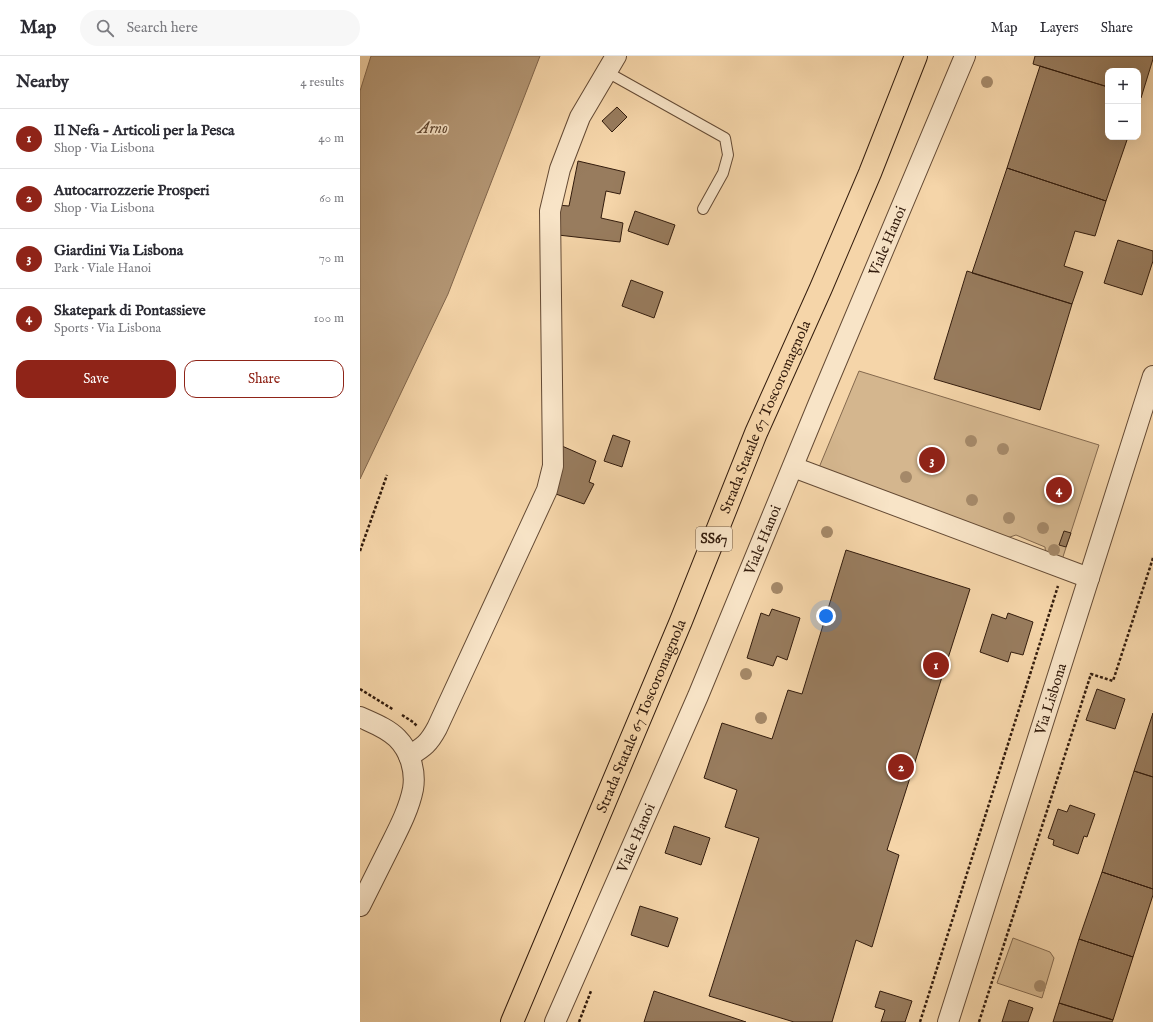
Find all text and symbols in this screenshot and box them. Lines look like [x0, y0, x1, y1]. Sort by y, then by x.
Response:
search box [80, 10, 360, 46]
text: Map [20, 16, 56, 40]
icon: search [94, 17, 116, 39]
text: Search here [126, 18, 198, 37]
text: Map [991, 19, 1018, 37]
text: Layers [1040, 19, 1079, 37]
text: Share [1101, 19, 1133, 37]
map controls [1105, 68, 1141, 140]
button: + [1105, 68, 1141, 104]
text: Nearby [16, 72, 69, 93]
text: 4 results [300, 74, 344, 91]
button: − [1105, 104, 1141, 140]
water label: Arno [416, 119, 448, 139]
text: Il Nefa - Articoli per la Pesca [54, 121, 235, 140]
text: 1 [27, 130, 31, 147]
text: 40 m [318, 130, 344, 147]
text: Shop · Via Lisbona [54, 140, 154, 157]
text: Autocarrozzerie Prosperi [54, 181, 210, 200]
text: 2 [26, 190, 32, 207]
text: 60 m [319, 190, 344, 207]
text: Shop · Via Lisbona [54, 200, 154, 217]
street label: Viale Hanoi [864, 203, 910, 279]
text: Giardini Via Lisbona [54, 241, 183, 260]
text: 3 [27, 250, 31, 267]
text: 70 m [319, 250, 344, 267]
text: Park · Viale Hanoi [54, 260, 151, 277]
text: Skatepark di Pontassieve [54, 301, 206, 320]
text: 4 [26, 310, 32, 327]
text: 100 m [314, 310, 344, 327]
street label: Strada Statale 67 Toscoromagnola [715, 317, 815, 516]
text: Sports · Via Lisbona [54, 320, 161, 337]
button: Save [16, 360, 176, 398]
button: Share [184, 360, 344, 398]
pin: 3 [919, 445, 945, 475]
pin: 4 [1046, 475, 1072, 505]
street label: Viale Hanoi [739, 502, 785, 578]
road number: SS67 [696, 527, 732, 551]
your location [816, 606, 836, 626]
street label: Strada Statale 67 Toscoromagnola [592, 616, 690, 816]
pin: 1 [923, 650, 949, 680]
street label: Via Lisbona [1030, 660, 1071, 738]
pin: 2 [888, 752, 914, 782]
street label: Viale Hanoi [612, 800, 659, 877]

